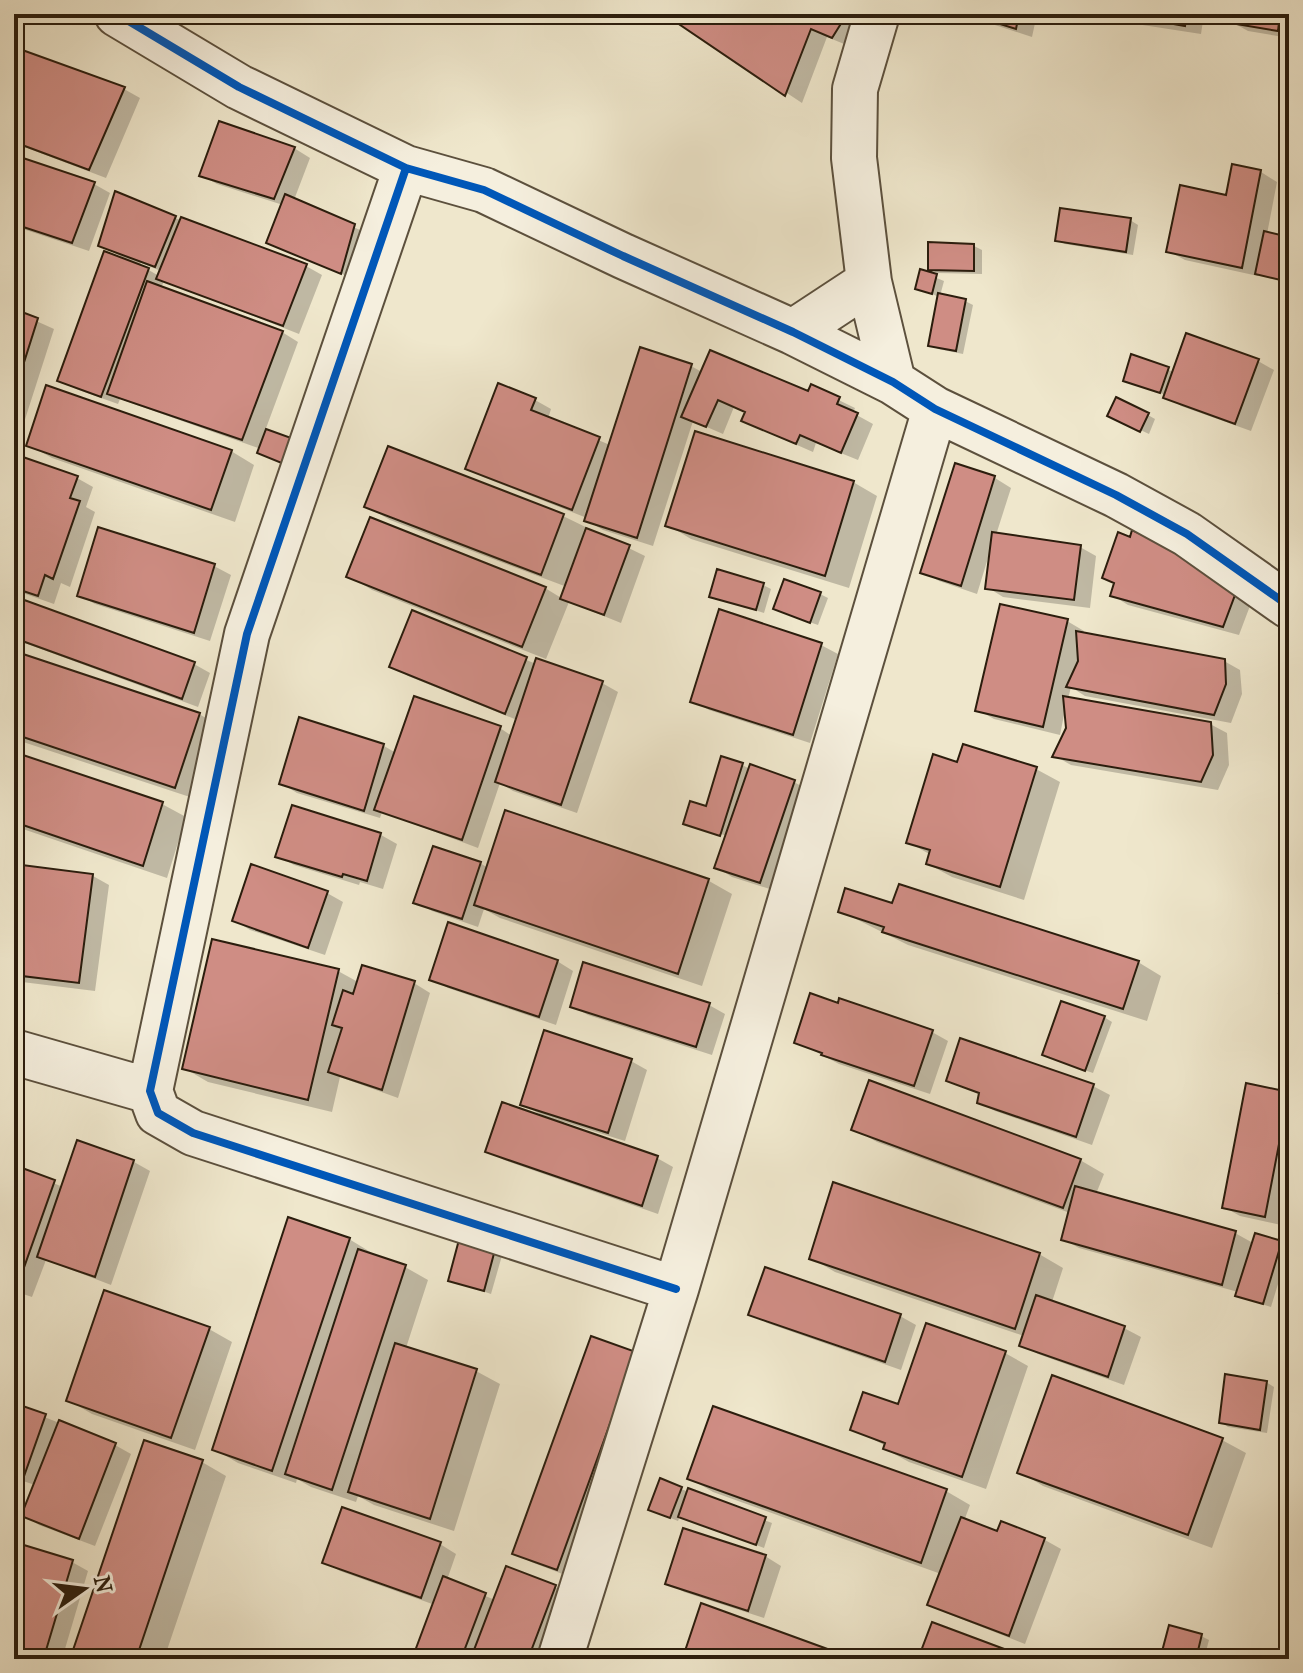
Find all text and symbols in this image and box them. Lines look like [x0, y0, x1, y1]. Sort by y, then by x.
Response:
north arrow [44, 1549, 124, 1629]
text: N [88, 1573, 117, 1596]

